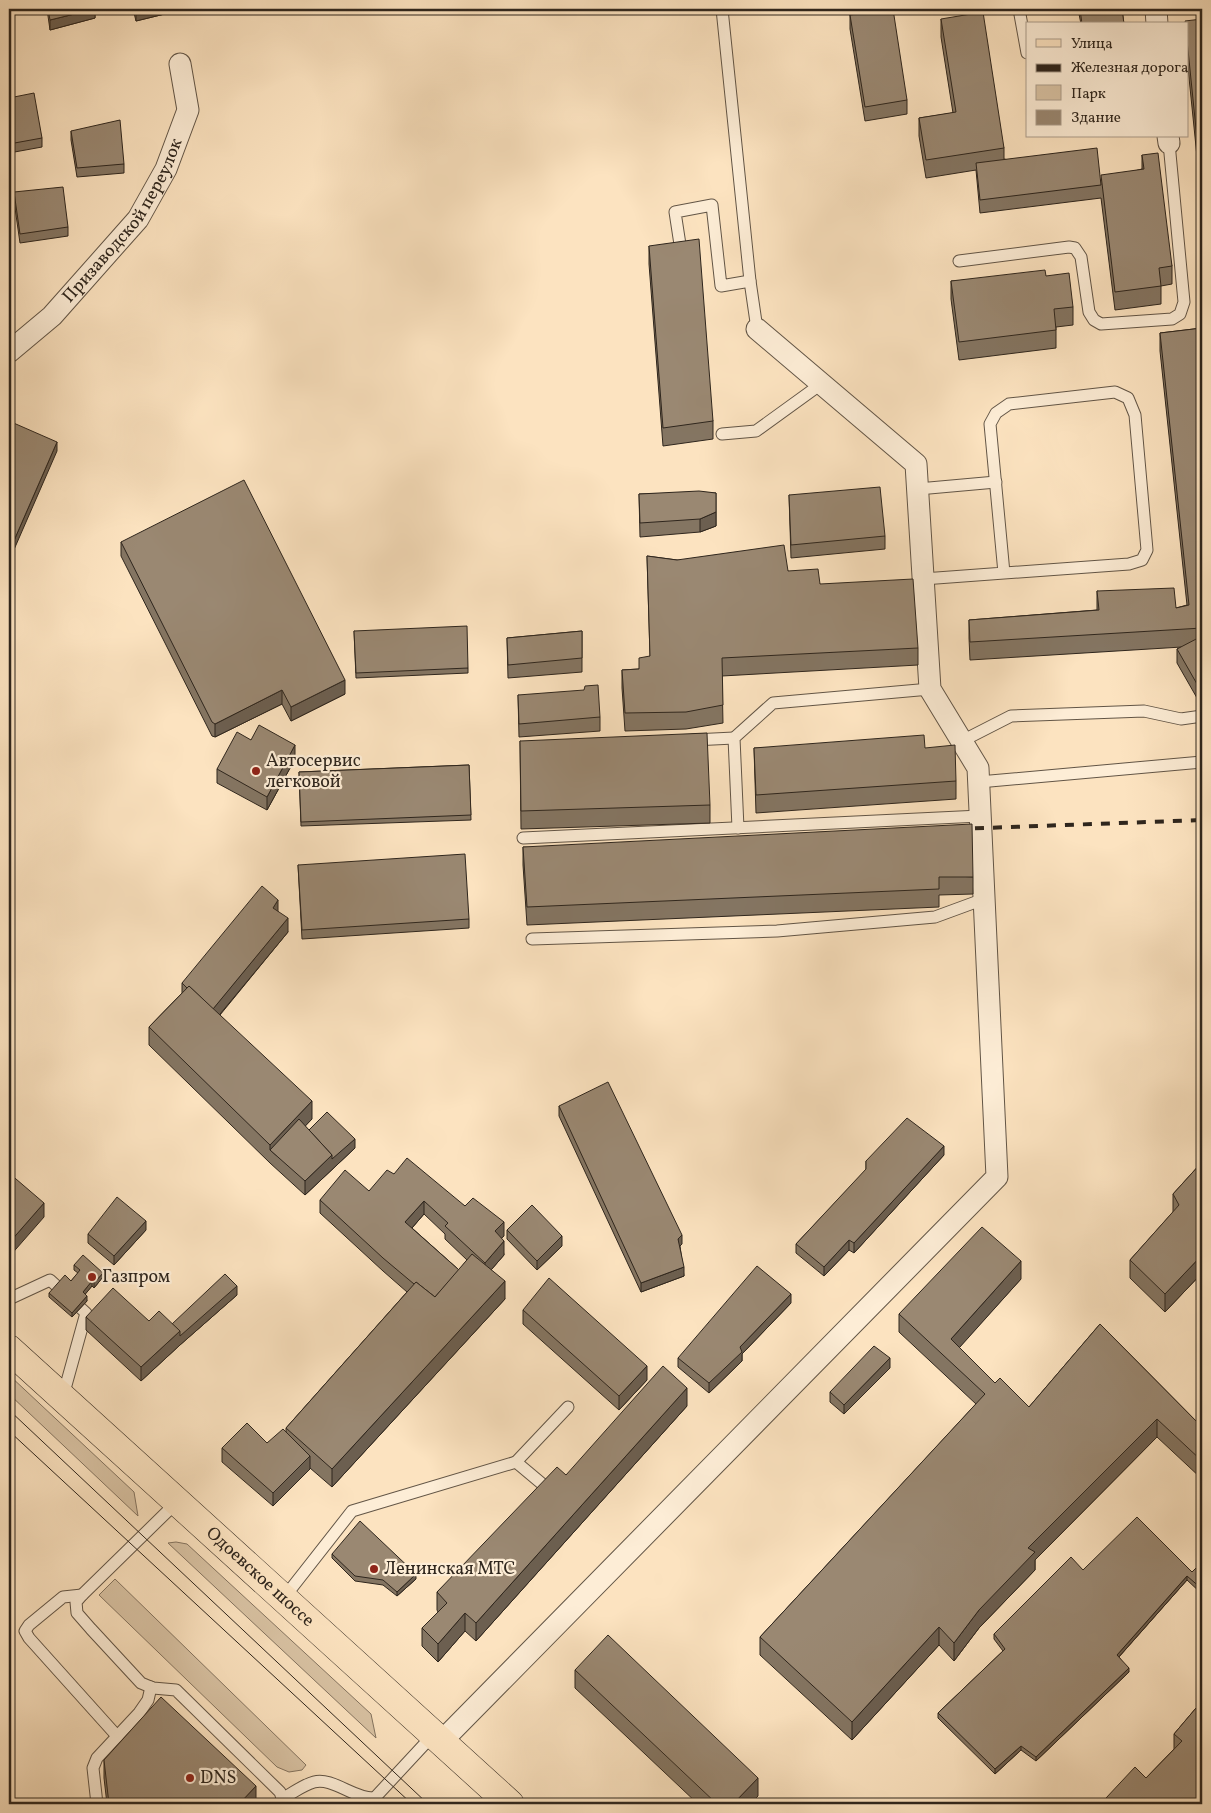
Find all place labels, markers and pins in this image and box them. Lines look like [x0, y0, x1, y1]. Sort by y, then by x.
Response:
place label: Автосервис легковой [266, 749, 361, 795]
marker: Автосервис легковой [250, 765, 262, 777]
place label: Газпром [102, 1265, 170, 1290]
marker: Газпром [86, 1271, 98, 1283]
place label: Ленинская МТС [384, 1557, 515, 1582]
marker: Ленинская МТС [368, 1563, 380, 1575]
place label: DNS [200, 1766, 236, 1791]
marker: DNS [184, 1772, 196, 1784]

